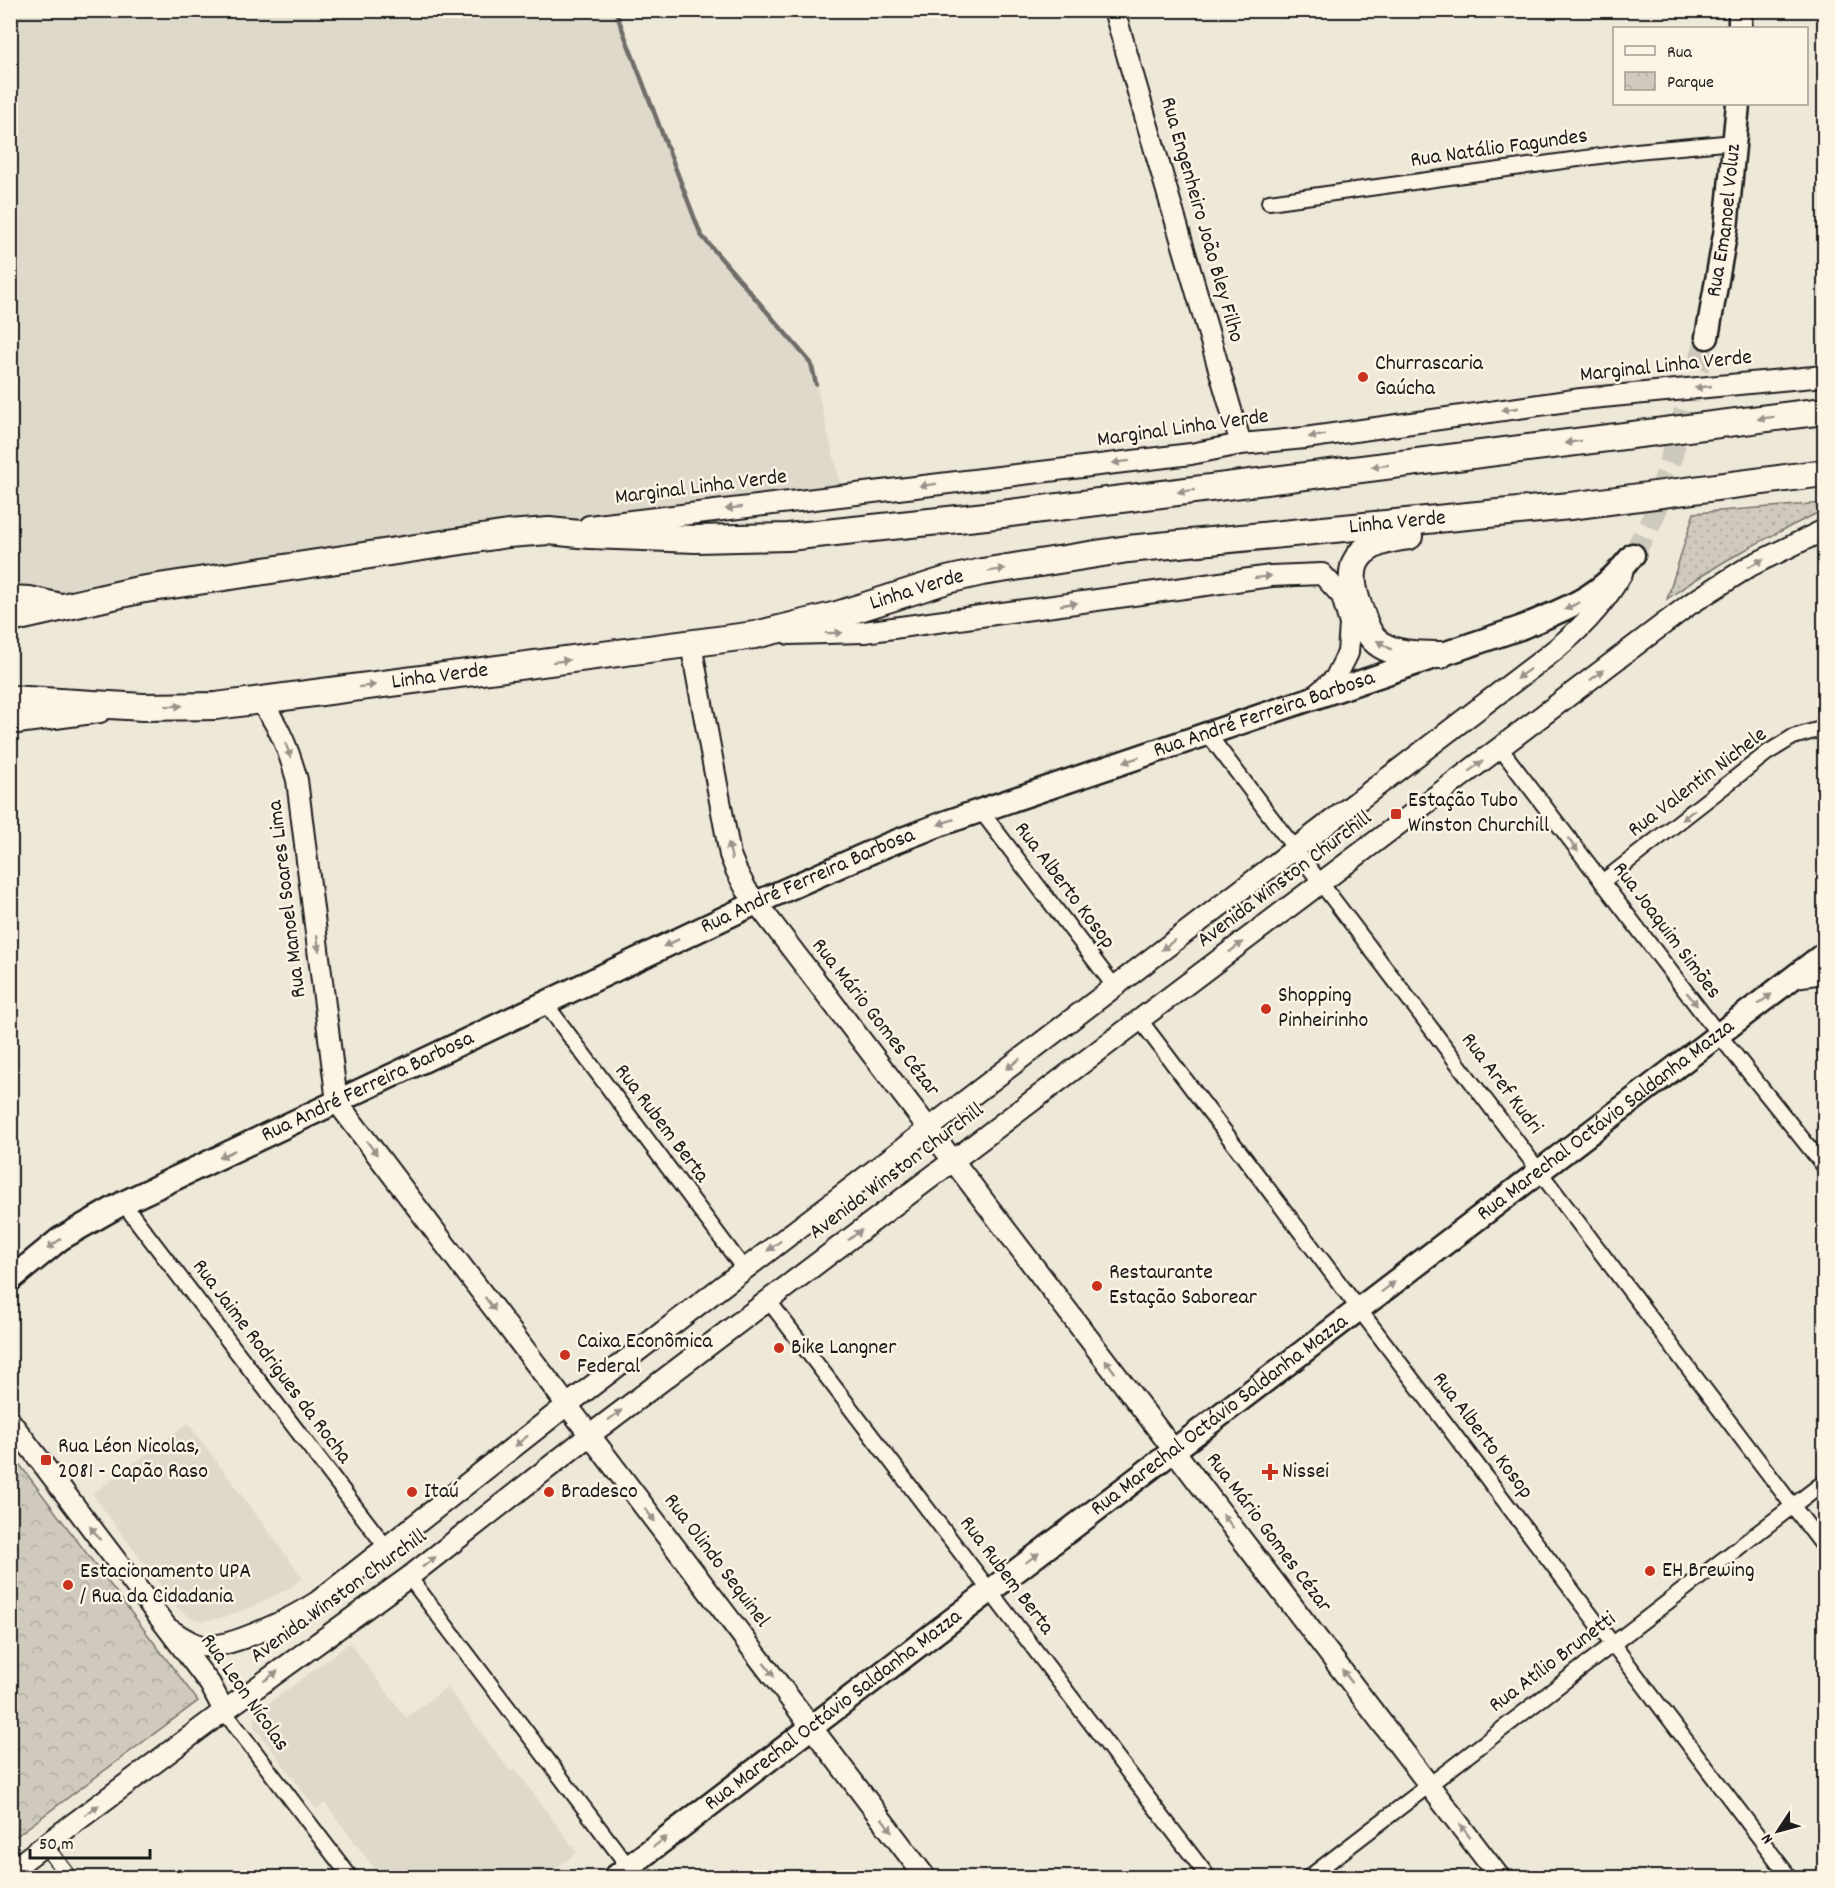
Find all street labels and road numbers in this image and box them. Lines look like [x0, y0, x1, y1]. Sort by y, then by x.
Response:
street label: Rua Engenheiro João Bley Filho [1151, 94, 1251, 346]
street label: Rua Natálio Fagundes [1408, 121, 1590, 177]
street label: Rua Emanoel Voluz [1699, 142, 1750, 300]
street label: Marginal Linha Verde [1578, 343, 1754, 391]
street label: Marginal Linha Verde [1095, 402, 1271, 456]
street label: Marginal Linha Verde [613, 462, 789, 514]
street label: Linha Verde [1347, 503, 1447, 543]
street label: Linha Verde [866, 561, 967, 619]
street label: Linha Verde [390, 655, 490, 698]
street label: Rua André Ferreira Barbosa [1149, 663, 1379, 766]
street label: Rua Valentin Nichele [1622, 720, 1774, 846]
street label: Rua Manoel Soares Lima [260, 798, 316, 1000]
street label: Avenida Winston Churchill [1191, 804, 1379, 956]
street label: Rua Alberto Kosop [1006, 816, 1122, 956]
street label: Rua André Ferreira Barbosa [696, 820, 920, 943]
street label: Rua Joaquim Simões [1604, 856, 1728, 1006]
street label: Rua Mário Gomes Cézar [803, 932, 947, 1104]
street label: Rua Marechal Octávio Saldanha Mazza [1471, 1012, 1742, 1229]
street label: Rua André Ferreira Barbosa [256, 1023, 480, 1151]
street label: Rua Aref Kudri [1452, 1027, 1550, 1141]
street label: Rua Rubem Berta [606, 1058, 716, 1191]
street label: Avenida Winston Churchill [803, 1096, 991, 1248]
street label: Rua Jaime Rodrigues da Rocha [184, 1253, 359, 1471]
street label: Rua Marechal Octávio Saldanha Mazza [1084, 1307, 1355, 1524]
street label: Rua Alberto Kosop [1424, 1366, 1540, 1506]
street label: Rua Mário Gomes Cézar [1197, 1446, 1339, 1620]
street label: Rua Olindo Sequinel [655, 1488, 777, 1634]
street label: Rua Rubem Berta [951, 1510, 1061, 1643]
street label: Avenida Winston Churchill [244, 1522, 434, 1672]
street label: Rua Marechal Octávio Saldanha Mazza [698, 1602, 969, 1819]
street label: Rua Atílio Brunetti [1483, 1605, 1623, 1721]
street label: Rua Leon Nícolas [192, 1628, 296, 1758]

